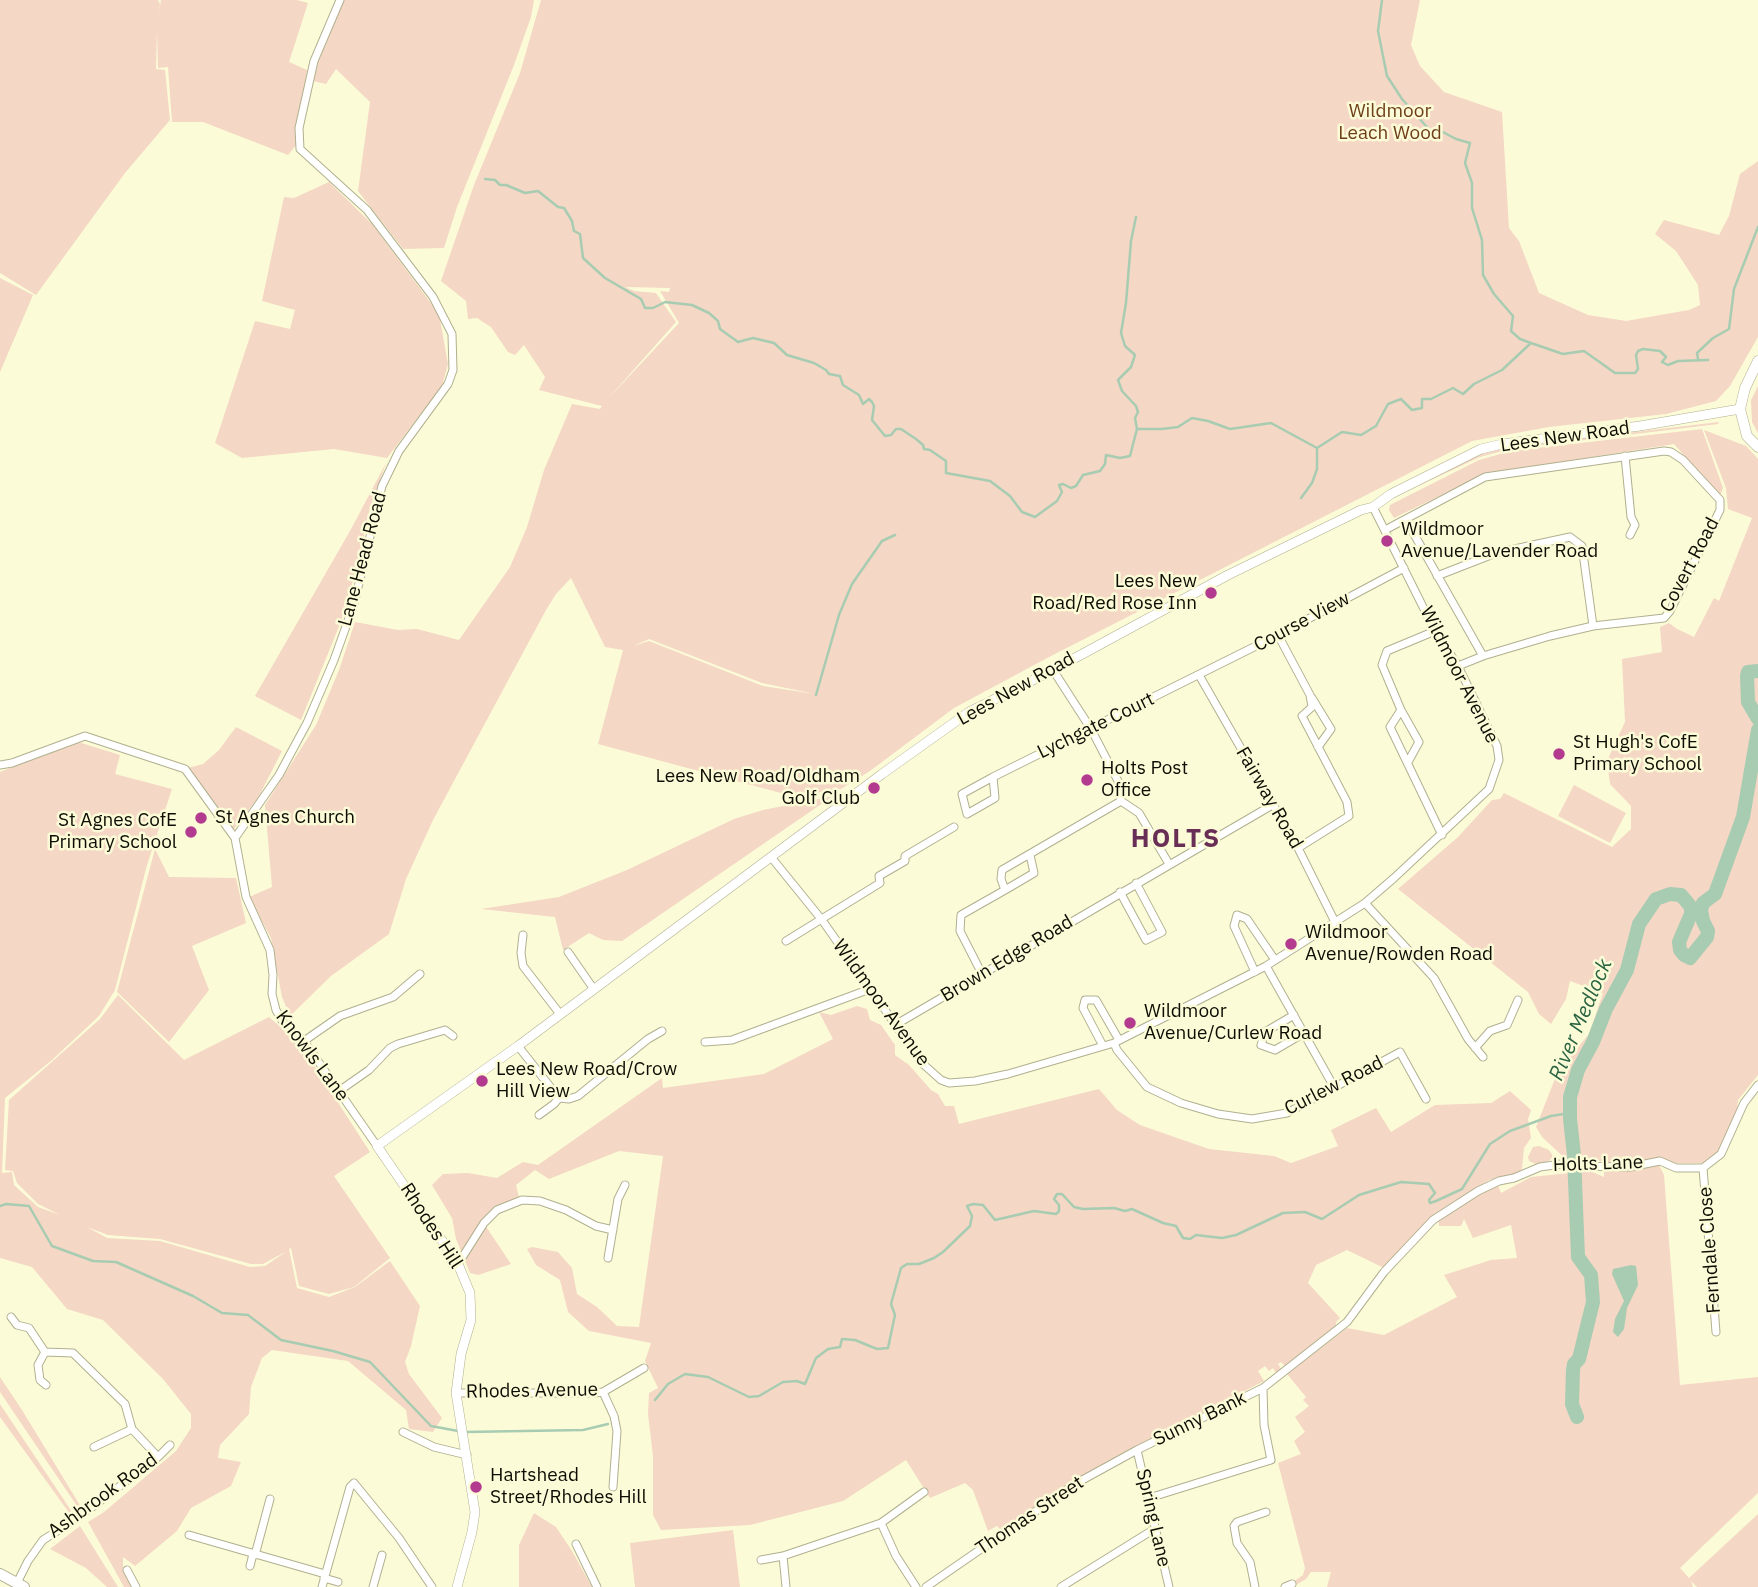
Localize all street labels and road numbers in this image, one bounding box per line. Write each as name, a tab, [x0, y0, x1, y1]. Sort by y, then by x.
street label: Lees New Road	[1499, 417, 1631, 457]
street label: Lane Head Road	[334, 489, 392, 629]
street label: Covert Road	[1656, 514, 1724, 616]
street label: Course View	[1250, 587, 1354, 657]
street label: Wildmoor Avenue	[1415, 603, 1503, 747]
street label: Lees New Road	[953, 647, 1079, 731]
street label: Lychgate Court	[1034, 688, 1158, 764]
street label: Fairway Road	[1231, 743, 1307, 853]
street label: Brown Edge Road	[937, 911, 1077, 1007]
street label: Wildmoor Avenue	[828, 935, 934, 1071]
street label: Knowls Lane	[271, 1006, 353, 1106]
street label: Curlew Road	[1281, 1051, 1387, 1121]
street label: Holts Lane	[1552, 1151, 1644, 1177]
street label: Rhodes Hill	[395, 1179, 467, 1273]
street label: Ferndale Close	[1694, 1186, 1726, 1314]
street label: Rhodes Avenue	[466, 1378, 598, 1404]
street label: Sunny Bank	[1150, 1387, 1250, 1451]
street label: Ashbrook Road	[44, 1449, 162, 1543]
street label: Spring Lane	[1131, 1467, 1175, 1569]
street label: Thomas Street	[972, 1472, 1088, 1560]

